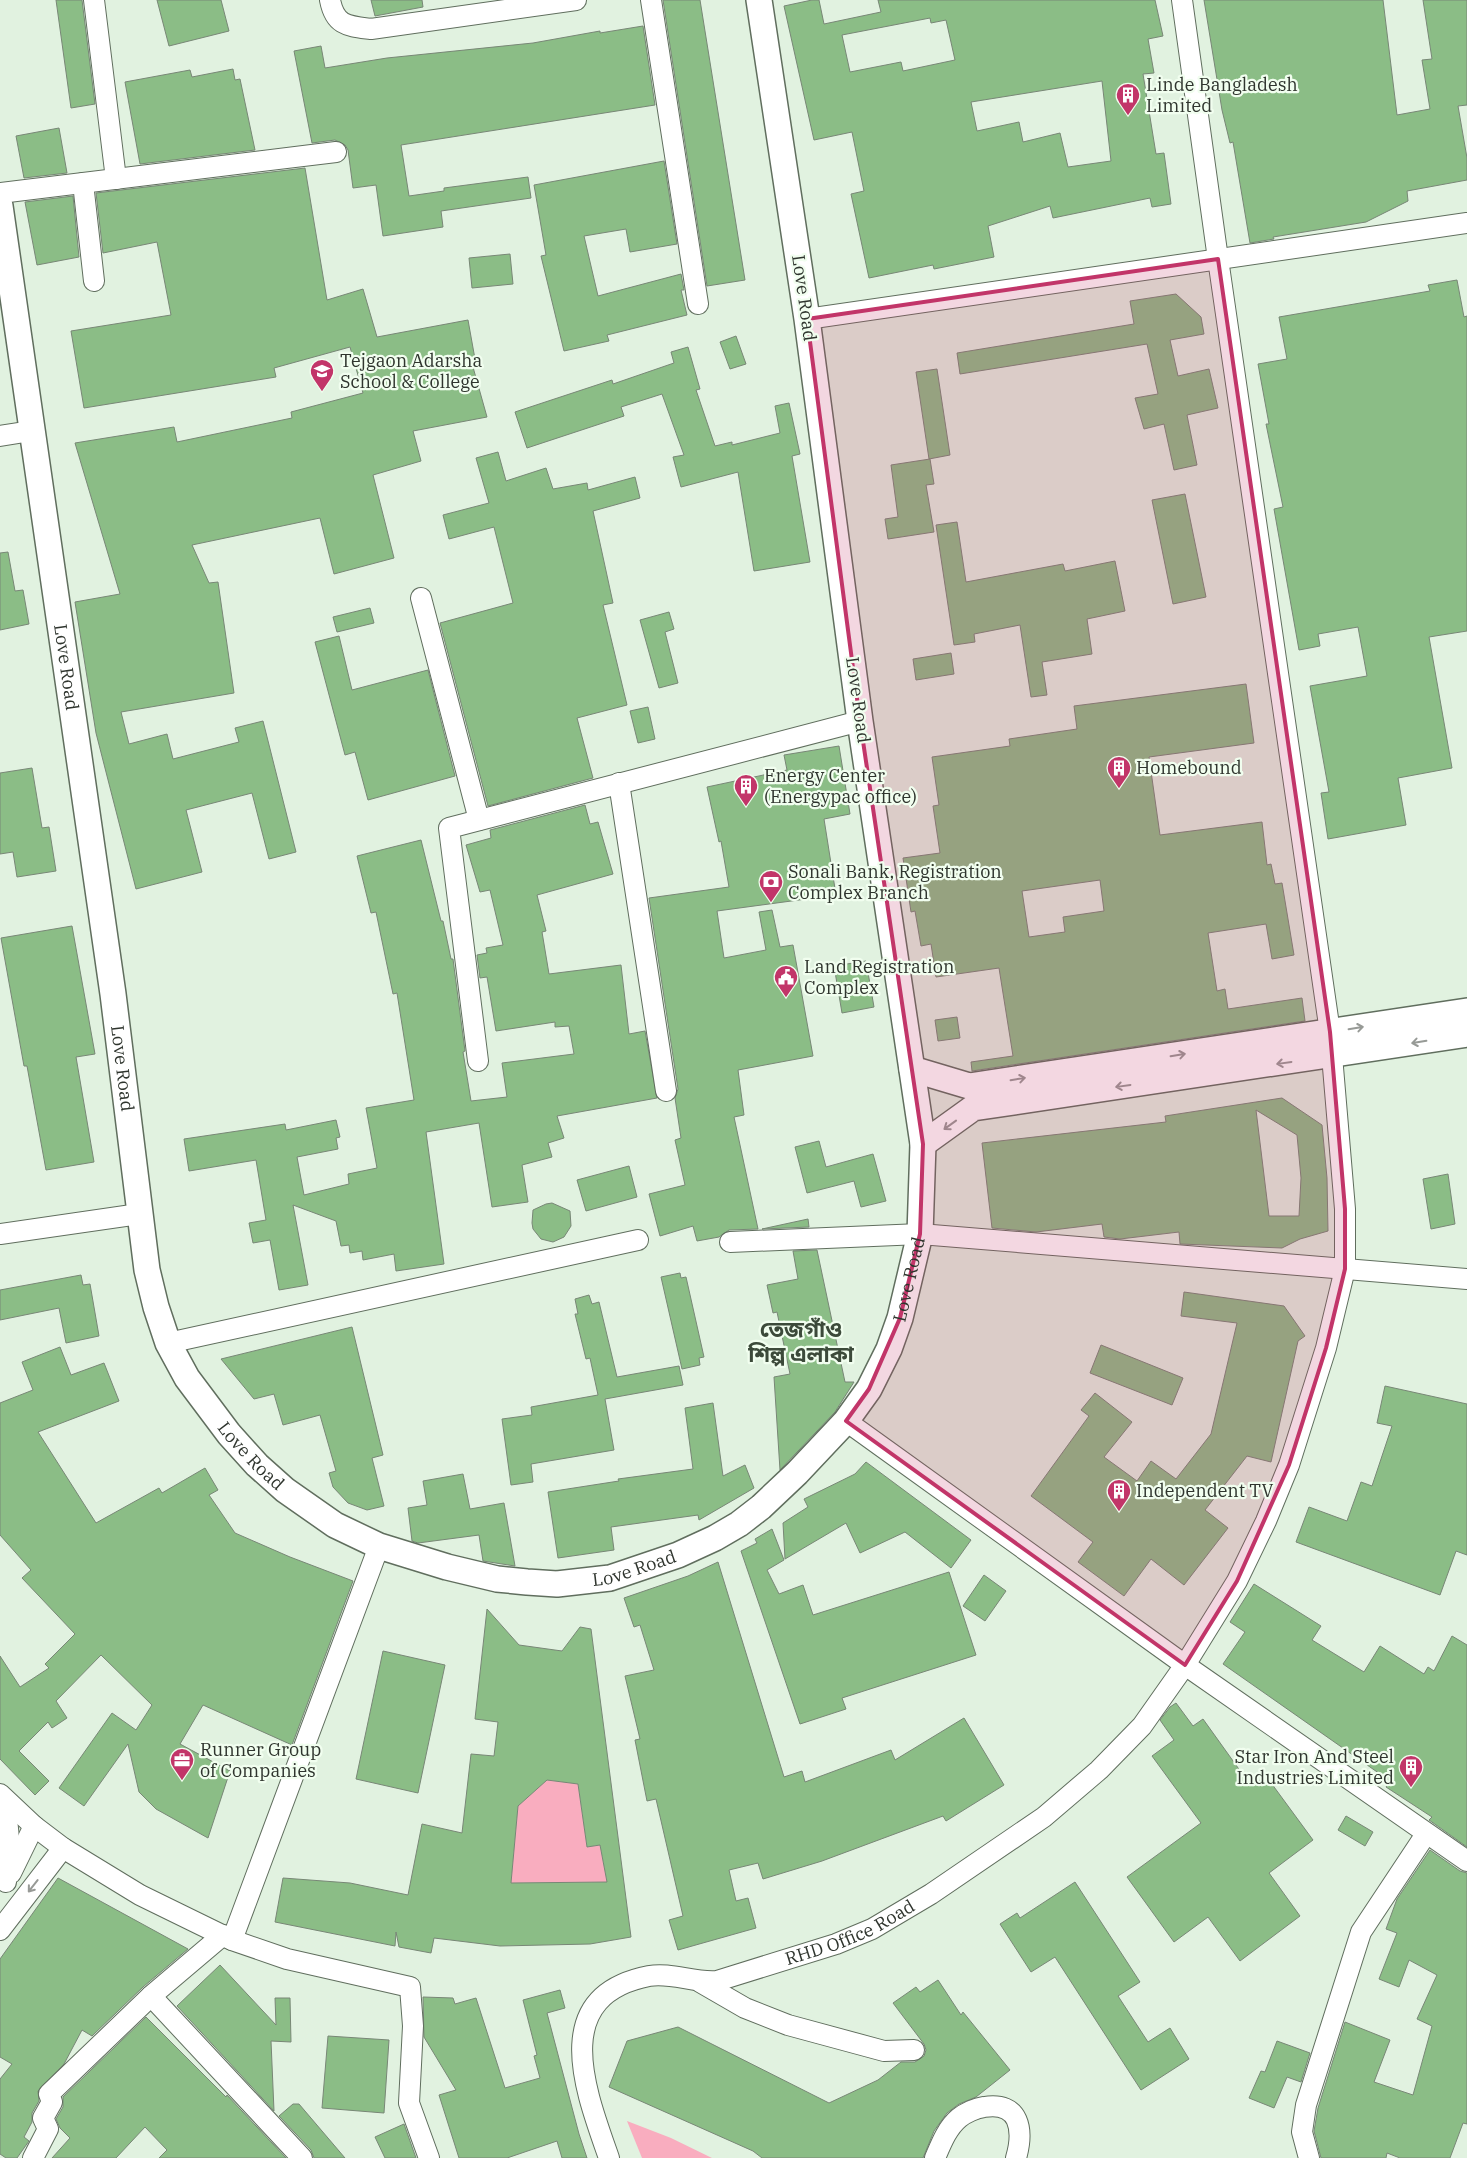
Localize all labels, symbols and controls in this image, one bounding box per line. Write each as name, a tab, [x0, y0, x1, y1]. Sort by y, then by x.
place label: Linde Bangladesh Limited	[1146, 73, 1298, 117]
building icon: Linde Bangladesh Limited	[1115, 82, 1141, 116]
street label: Love Road	[787, 253, 822, 343]
place label: Tejgaon Adarsha School & College	[340, 349, 482, 393]
school or university icon: Tejgaon Adarsha School & College	[309, 358, 335, 392]
street label: Love Road	[49, 623, 84, 712]
street label: Love Road	[841, 655, 876, 745]
building icon: Homebound	[1106, 755, 1132, 789]
place label: Homebound	[1136, 756, 1242, 779]
place label: Energy Center (Energypac office)	[764, 764, 917, 808]
building icon: Energy Center (Energypac office)	[733, 773, 759, 807]
place label: Sonali Bank, Registration Complex Branch	[788, 860, 1002, 904]
bank icon: Sonali Bank, Registration Complex Branch	[758, 869, 784, 903]
place label: Land Registration Complex	[804, 955, 954, 999]
public building icon: Land Registration Complex	[773, 964, 799, 998]
one-way arrow	[1348, 1023, 1364, 1033]
street label: Love Road	[106, 1024, 139, 1113]
one-way arrow	[1411, 1037, 1427, 1047]
one-way arrow	[1170, 1050, 1186, 1060]
one-way arrow	[1276, 1058, 1292, 1068]
one-way arrow	[1009, 1074, 1025, 1084]
one-way arrow	[1115, 1081, 1131, 1091]
one-way arrow	[943, 1120, 957, 1130]
street label: Love Road	[887, 1234, 930, 1324]
district label: তেজগাঁও শিল্প এলাকা	[747, 1314, 855, 1368]
street label: Love Road	[213, 1417, 289, 1495]
building icon: Independent TV	[1106, 1478, 1132, 1512]
place label: Independent TV	[1136, 1479, 1273, 1502]
street label: Love Road	[591, 1544, 679, 1591]
place label: Runner Group of Companies	[200, 1738, 321, 1782]
place label: Star Iron And Steel Industries Limited	[1234, 1745, 1394, 1789]
office icon: Runner Group of Companies	[169, 1747, 195, 1781]
building icon: Star Iron And Steel Industries Limited	[1398, 1754, 1424, 1788]
one-way arrow	[27, 1880, 38, 1893]
street label: RHD Office Road	[782, 1894, 919, 1970]

